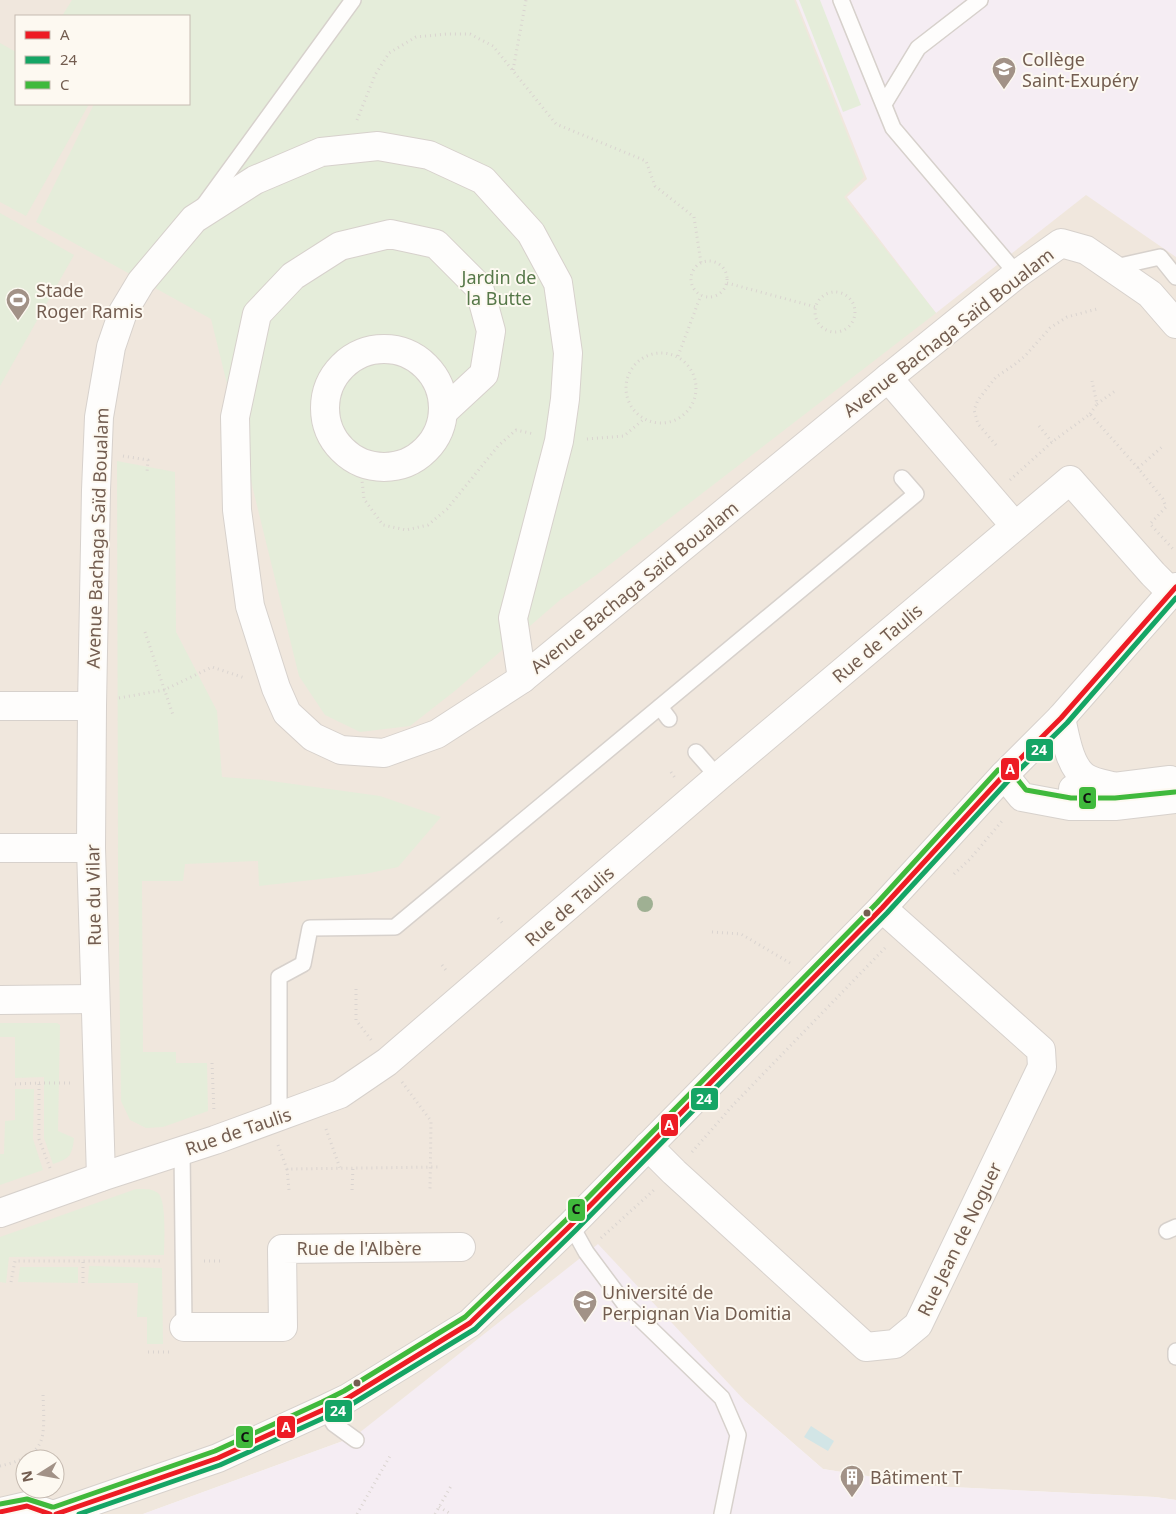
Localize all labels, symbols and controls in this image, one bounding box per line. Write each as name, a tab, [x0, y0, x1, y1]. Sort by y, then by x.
legend	[15, 15, 190, 105]
text: A	[60, 24, 70, 44]
place label: Collège Saint-Exupéry	[1022, 47, 1139, 92]
text: 24	[60, 49, 78, 69]
school or university icon: Collège Saint-Exupéry	[991, 56, 1017, 90]
text: C	[60, 74, 70, 94]
street label: Avenue Bachaga Saïd Boualam	[838, 242, 1058, 422]
park label: Jardin de la Butte	[460, 265, 536, 310]
place label: Stade Roger Ramis	[36, 278, 143, 323]
sports icon: Stade Roger Ramis	[5, 287, 31, 321]
street label: Avenue Bachaga Saïd Boualam	[80, 407, 114, 669]
street label: Avenue Bachaga Saïd Boualam	[525, 495, 743, 679]
street label: Rue de Taulis	[827, 598, 927, 688]
line badge: 24	[1025, 738, 1054, 762]
text: 24	[1031, 740, 1047, 759]
line badge: A	[1000, 757, 1020, 781]
text: A	[1005, 759, 1015, 778]
line badge: C	[1078, 786, 1097, 810]
text: C	[1083, 788, 1092, 807]
street label: Rue du Vilar	[80, 843, 106, 946]
street label: Rue de Taulis	[519, 861, 619, 951]
unlabelled marker	[862, 908, 872, 918]
line badge: 24	[690, 1087, 719, 1111]
text: 24	[696, 1089, 712, 1108]
street label: Rue de Taulis	[182, 1102, 294, 1160]
line badge: A	[660, 1113, 679, 1137]
text: A	[664, 1115, 674, 1134]
street label: Rue Jean de Noguer	[911, 1158, 1007, 1320]
line badge: C	[567, 1198, 586, 1222]
text: C	[572, 1199, 581, 1218]
street label: Rue de l'Albère	[296, 1236, 422, 1260]
place label: Université de Perpignan Via Domitia	[602, 1280, 791, 1325]
school or university icon: Université de Perpignan Via Domitia	[572, 1289, 598, 1323]
unlabelled marker	[352, 1378, 362, 1388]
line badge: 24	[324, 1399, 353, 1423]
text: 24	[330, 1401, 346, 1420]
line badge: A	[276, 1415, 296, 1439]
text: A	[281, 1417, 291, 1436]
line badge: C	[235, 1425, 254, 1449]
text: C	[241, 1427, 250, 1446]
north arrow	[15, 1449, 65, 1499]
building icon: Bâtiment T	[839, 1464, 865, 1498]
place label: Bâtiment T	[870, 1465, 962, 1489]
text: N	[16, 1469, 37, 1484]

